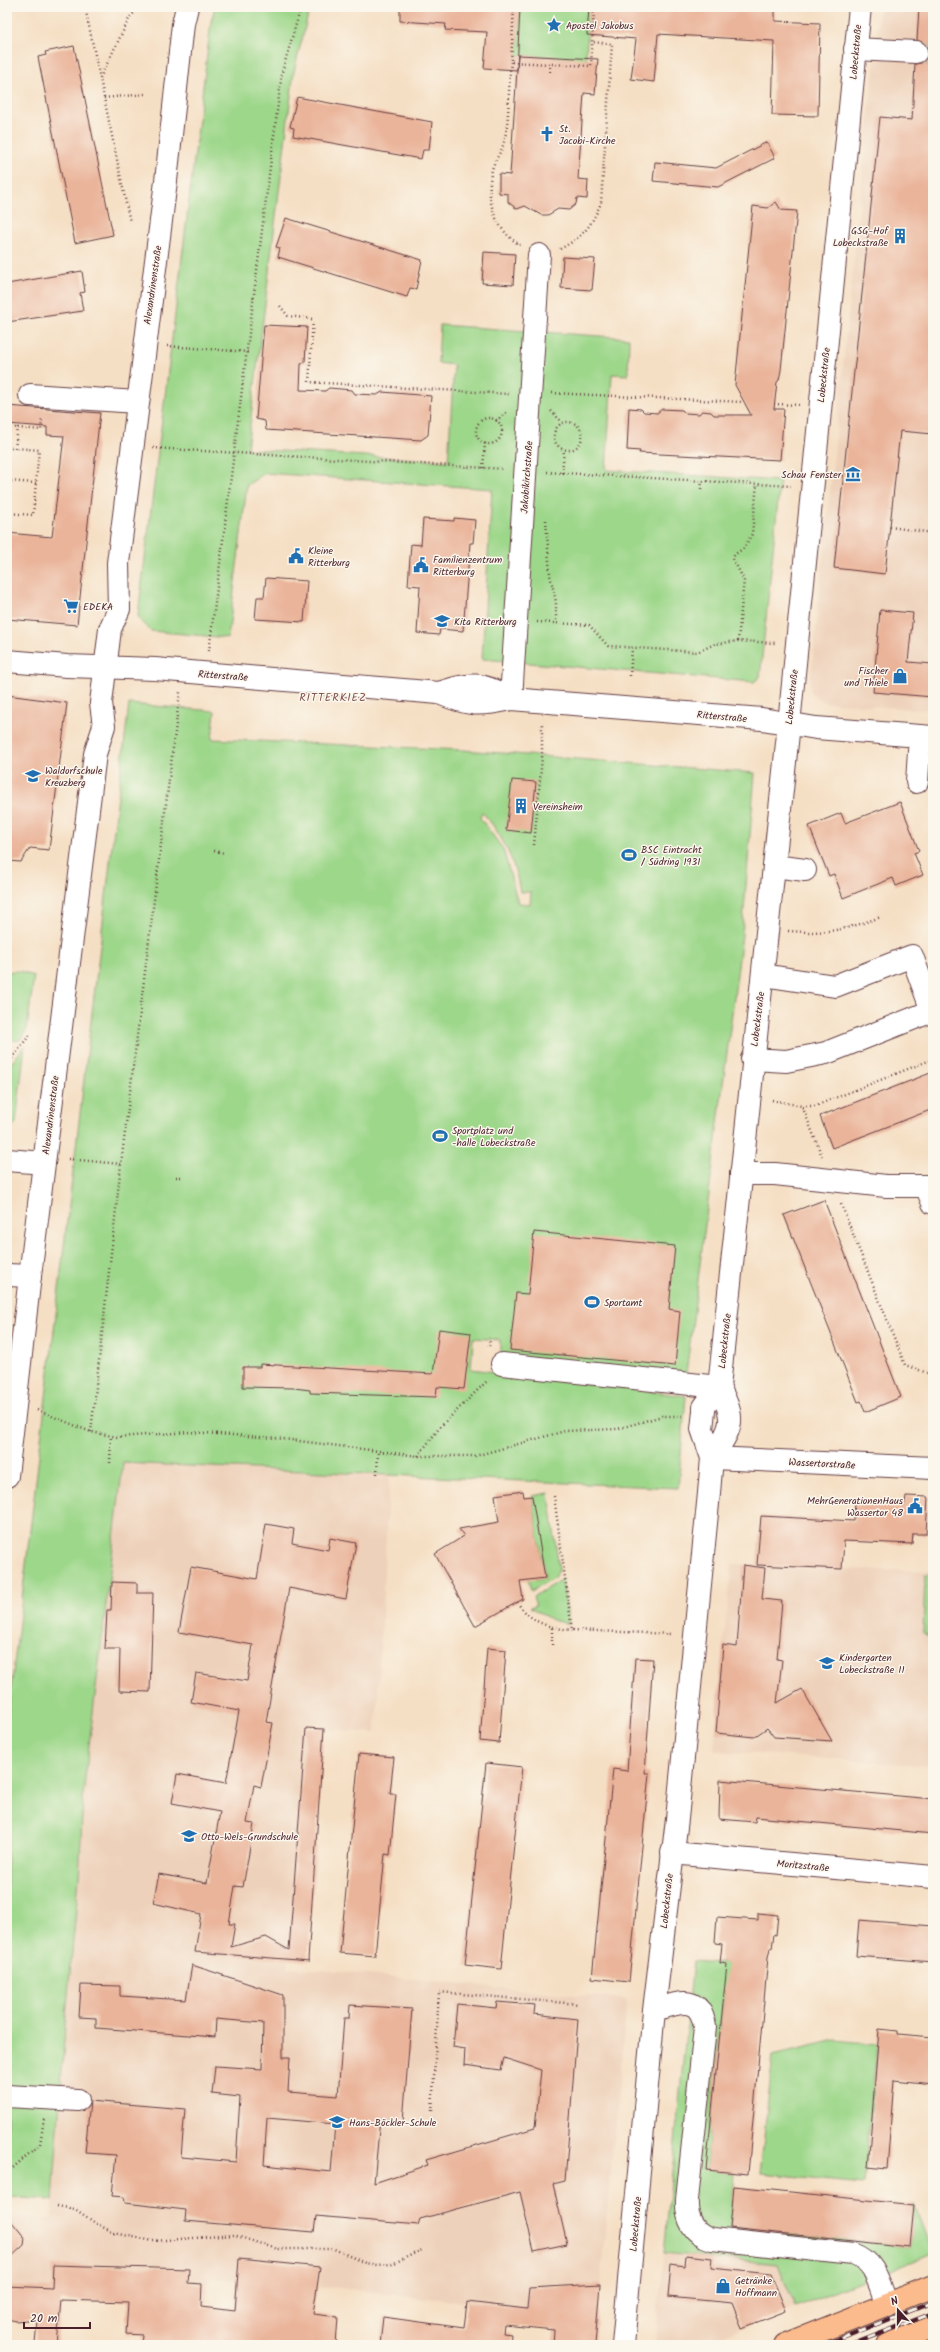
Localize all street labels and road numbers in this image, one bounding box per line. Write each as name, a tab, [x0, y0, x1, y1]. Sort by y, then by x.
street label: Lobeckstraße	[846, 23, 866, 80]
street label: Alexandrinenstraße	[140, 244, 167, 326]
street label: Lobeckstraße	[813, 346, 835, 403]
street label: Jakobikirchstraße	[516, 440, 538, 514]
street label: Ritterstraße	[197, 666, 249, 686]
street label: Lobeckstraße	[781, 668, 803, 725]
street label: Ritterstraße	[696, 707, 748, 727]
street label: Lobeckstraße	[747, 990, 769, 1048]
street label: Alexandrinenstraße	[38, 1074, 64, 1156]
street label: Lobeckstraße	[714, 1312, 736, 1369]
street label: Wassertorstraße	[788, 1454, 856, 1474]
street label: Moritzstraße	[776, 1856, 830, 1876]
street label: Lobeckstraße	[656, 1872, 678, 1929]
street label: Lobeckstraße	[626, 2195, 646, 2252]

